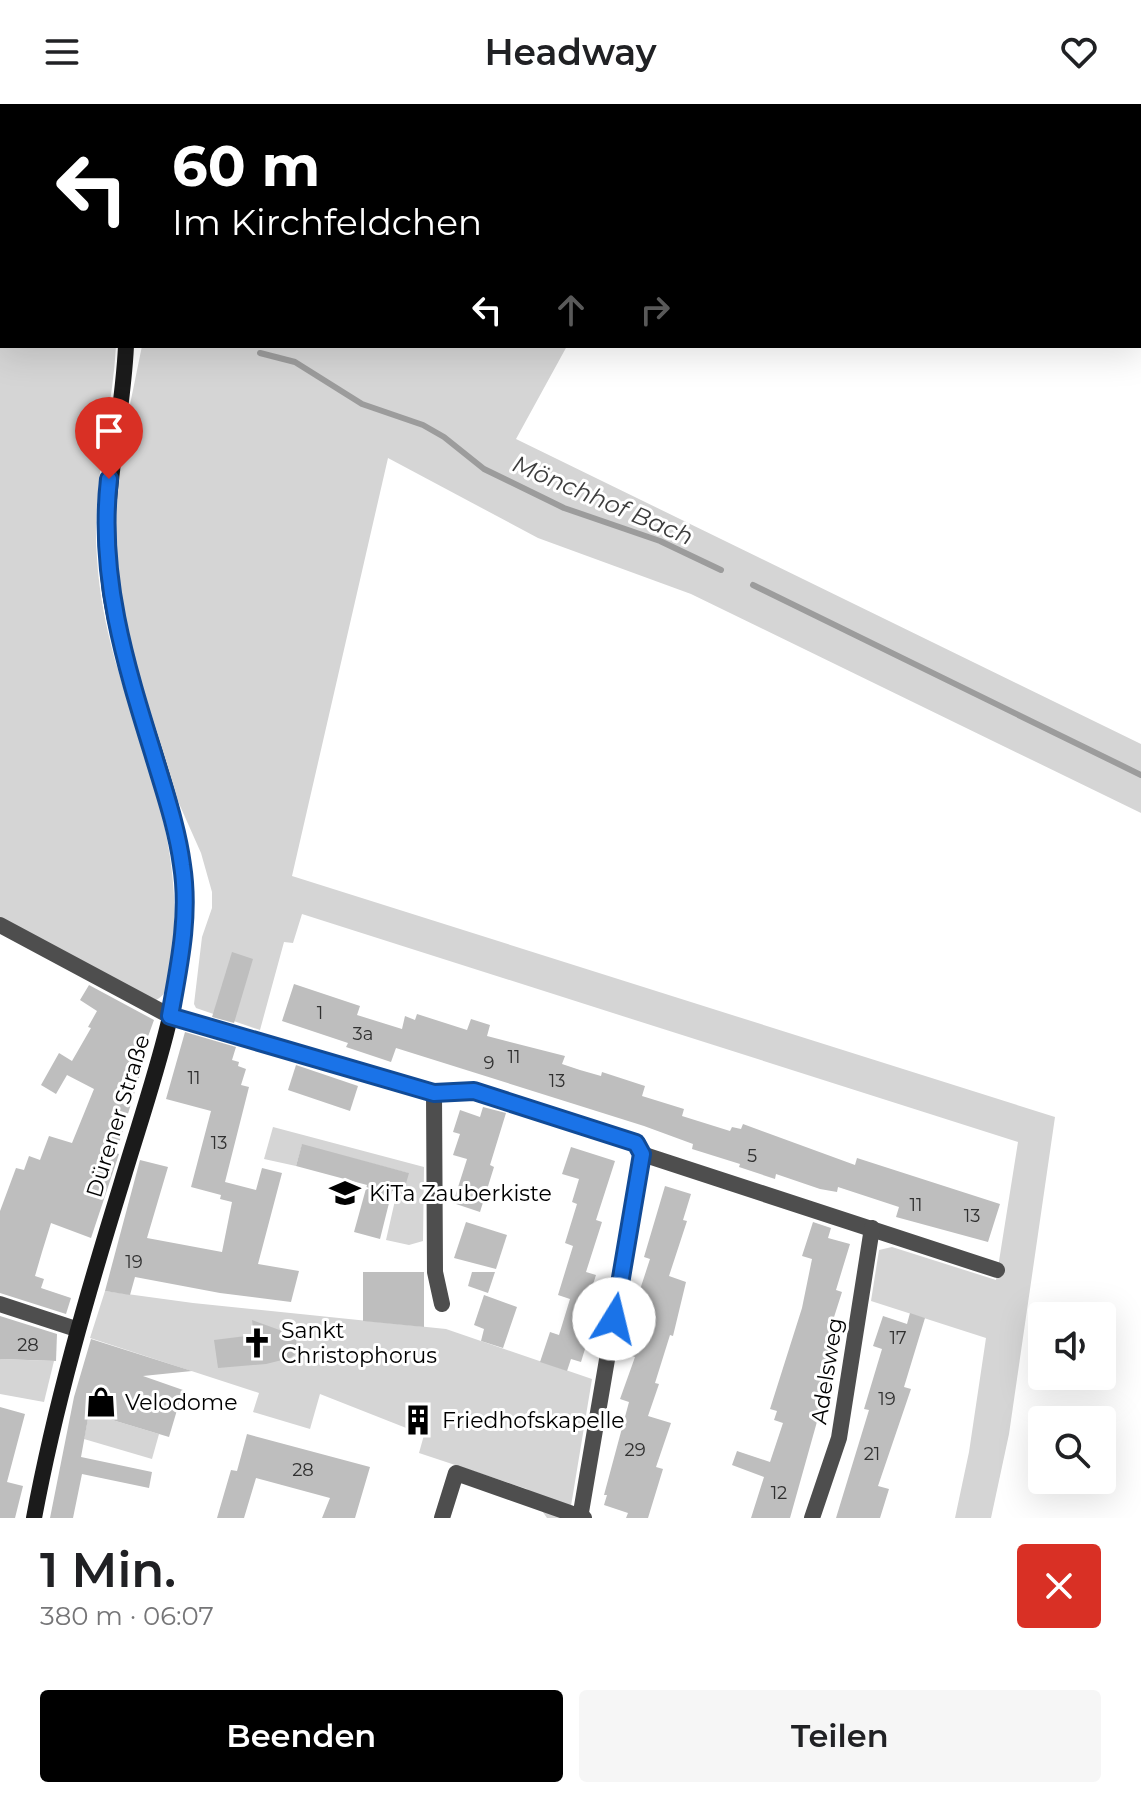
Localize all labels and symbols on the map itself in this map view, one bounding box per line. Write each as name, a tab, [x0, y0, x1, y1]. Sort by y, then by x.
pin	[75, 397, 143, 479]
water label: Mönchhof Bach	[508, 449, 698, 551]
house number: 1	[317, 1002, 323, 1024]
house number: 3a	[353, 1023, 373, 1045]
street label: Dürener Straße	[80, 1031, 156, 1201]
house number: 11	[508, 1046, 521, 1068]
house number: 9	[484, 1052, 495, 1074]
house number: 11	[188, 1067, 201, 1089]
house number: 13	[549, 1070, 565, 1092]
house number: 13	[211, 1132, 227, 1154]
house number: 5	[747, 1145, 757, 1167]
school or university icon: KiTa Zauberkiste	[328, 1176, 362, 1210]
place label: KiTa Zauberkiste	[369, 1180, 552, 1207]
house number: 11	[910, 1194, 923, 1216]
house number: 13	[964, 1205, 980, 1227]
house number: 19	[125, 1251, 143, 1273]
position arrow	[572, 1277, 656, 1361]
street label: Adelsweg	[805, 1316, 849, 1426]
place label: Sankt Christophorus	[281, 1317, 437, 1369]
church icon: Sankt Christophorus	[240, 1326, 274, 1360]
house number: 17	[889, 1327, 907, 1349]
house number: 28	[17, 1334, 39, 1356]
shop icon: Velodome	[84, 1385, 118, 1419]
house number: 19	[878, 1388, 896, 1410]
place label: Velodome	[125, 1389, 238, 1416]
building icon: Friedhofskapelle	[401, 1403, 435, 1437]
place label: Friedhofskapelle	[442, 1407, 625, 1434]
house number: 29	[624, 1439, 646, 1461]
house number: 21	[864, 1443, 880, 1465]
house number: 28	[292, 1459, 314, 1481]
house number: 12	[771, 1482, 787, 1504]

